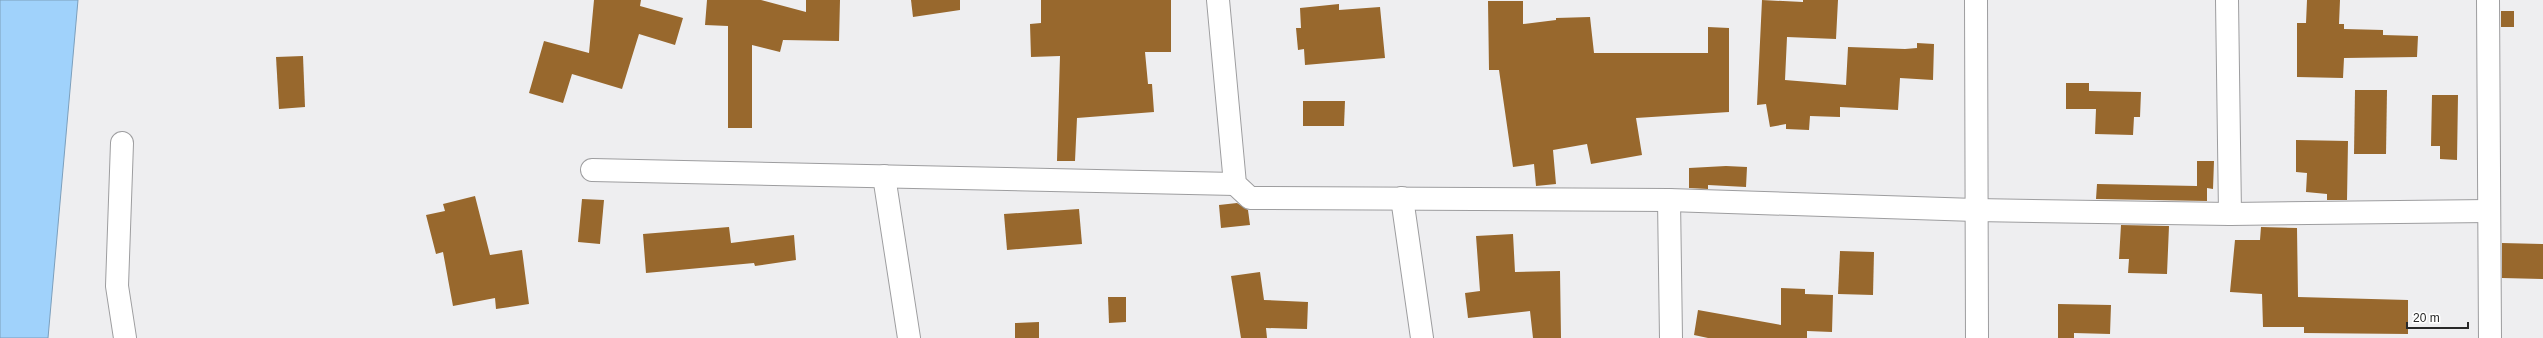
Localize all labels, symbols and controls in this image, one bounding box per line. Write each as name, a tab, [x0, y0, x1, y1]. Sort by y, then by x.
scale bar	[2407, 304, 2468, 330]
text: 20 m	[2413, 311, 2440, 325]

